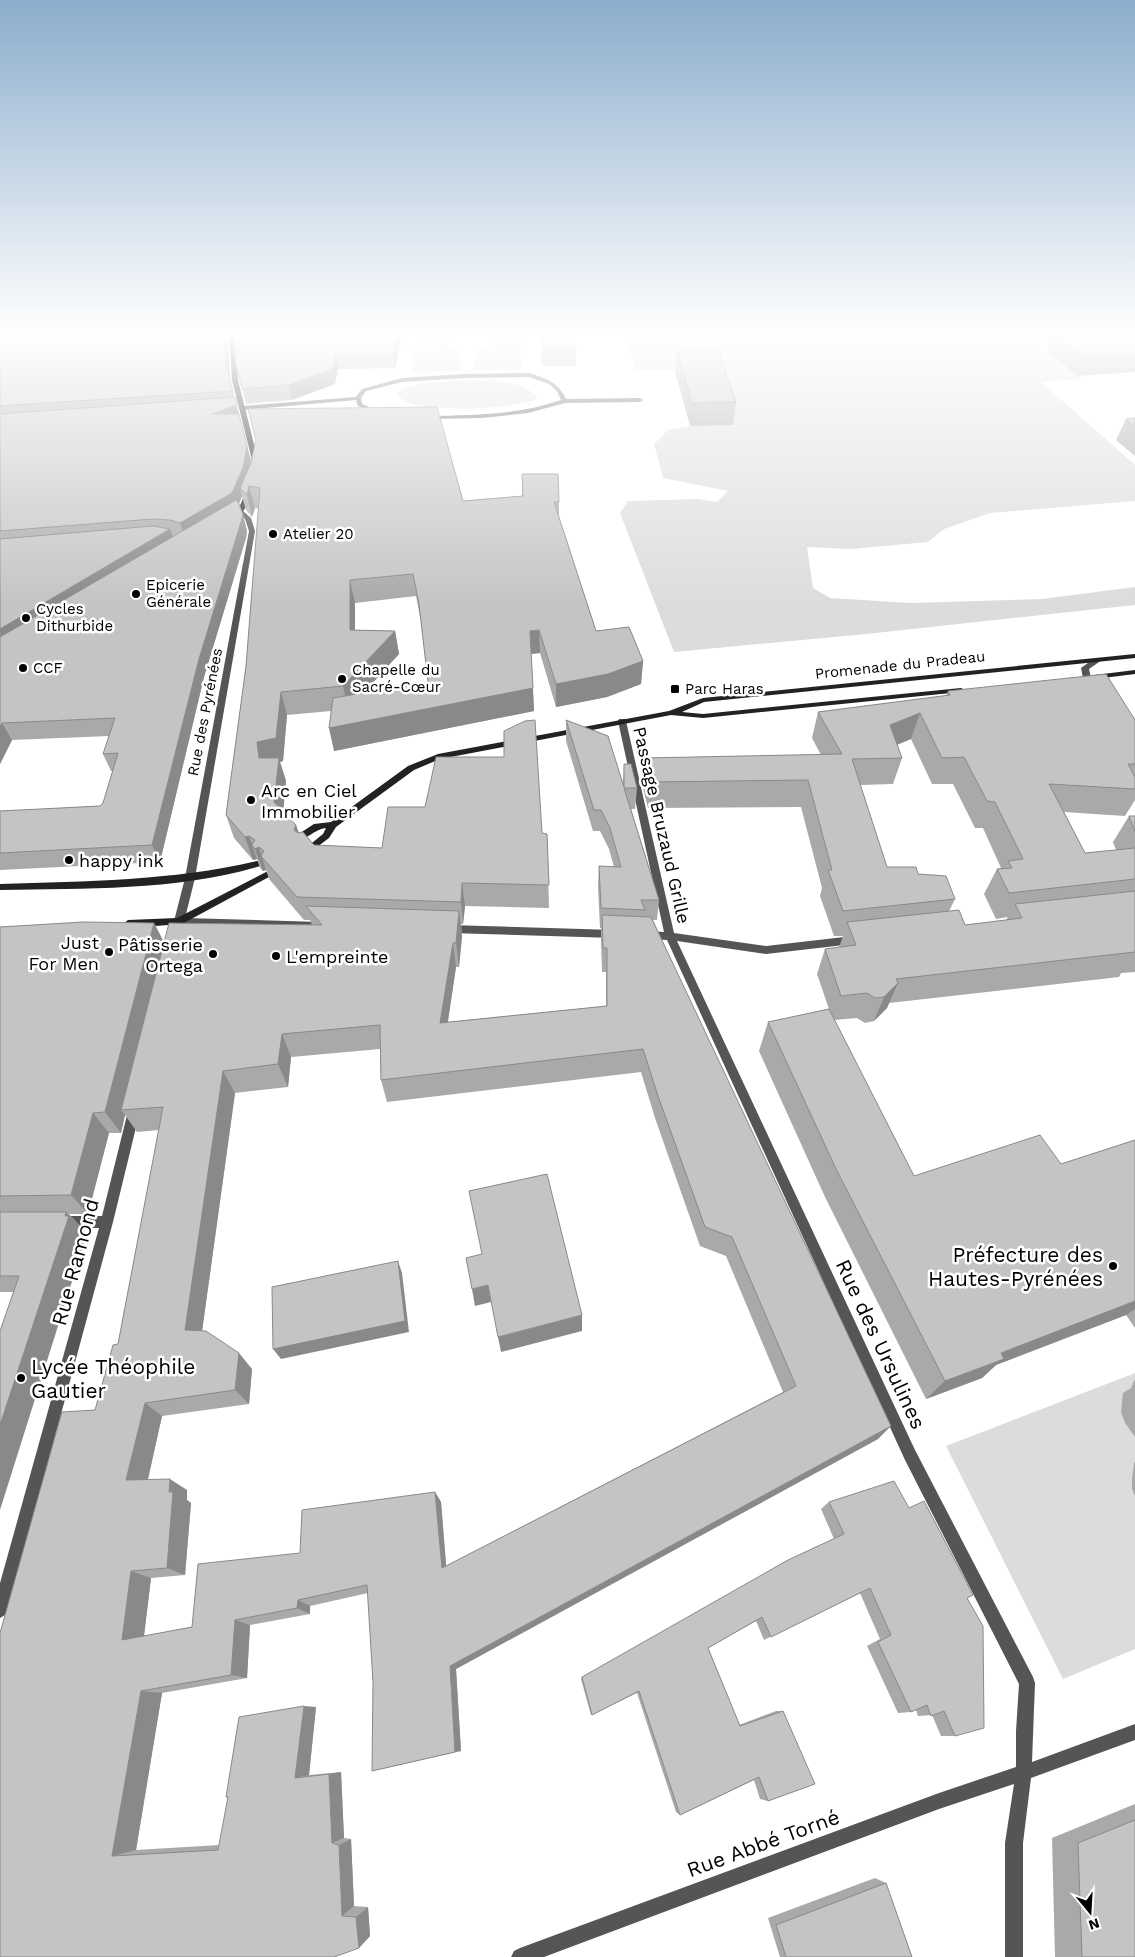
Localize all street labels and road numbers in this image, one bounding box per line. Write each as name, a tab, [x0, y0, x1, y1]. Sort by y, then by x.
street label: Rue des Pyrénées	[184, 646, 226, 777]
street label: Promenade du Pradeau	[814, 647, 986, 683]
street label: Passage Bruzaud Grille	[629, 724, 695, 926]
street label: Rue Ramond	[46, 1196, 104, 1328]
street label: Rue des Ursulines	[831, 1255, 931, 1433]
street label: Rue Abbé Torné	[683, 1804, 843, 1882]

